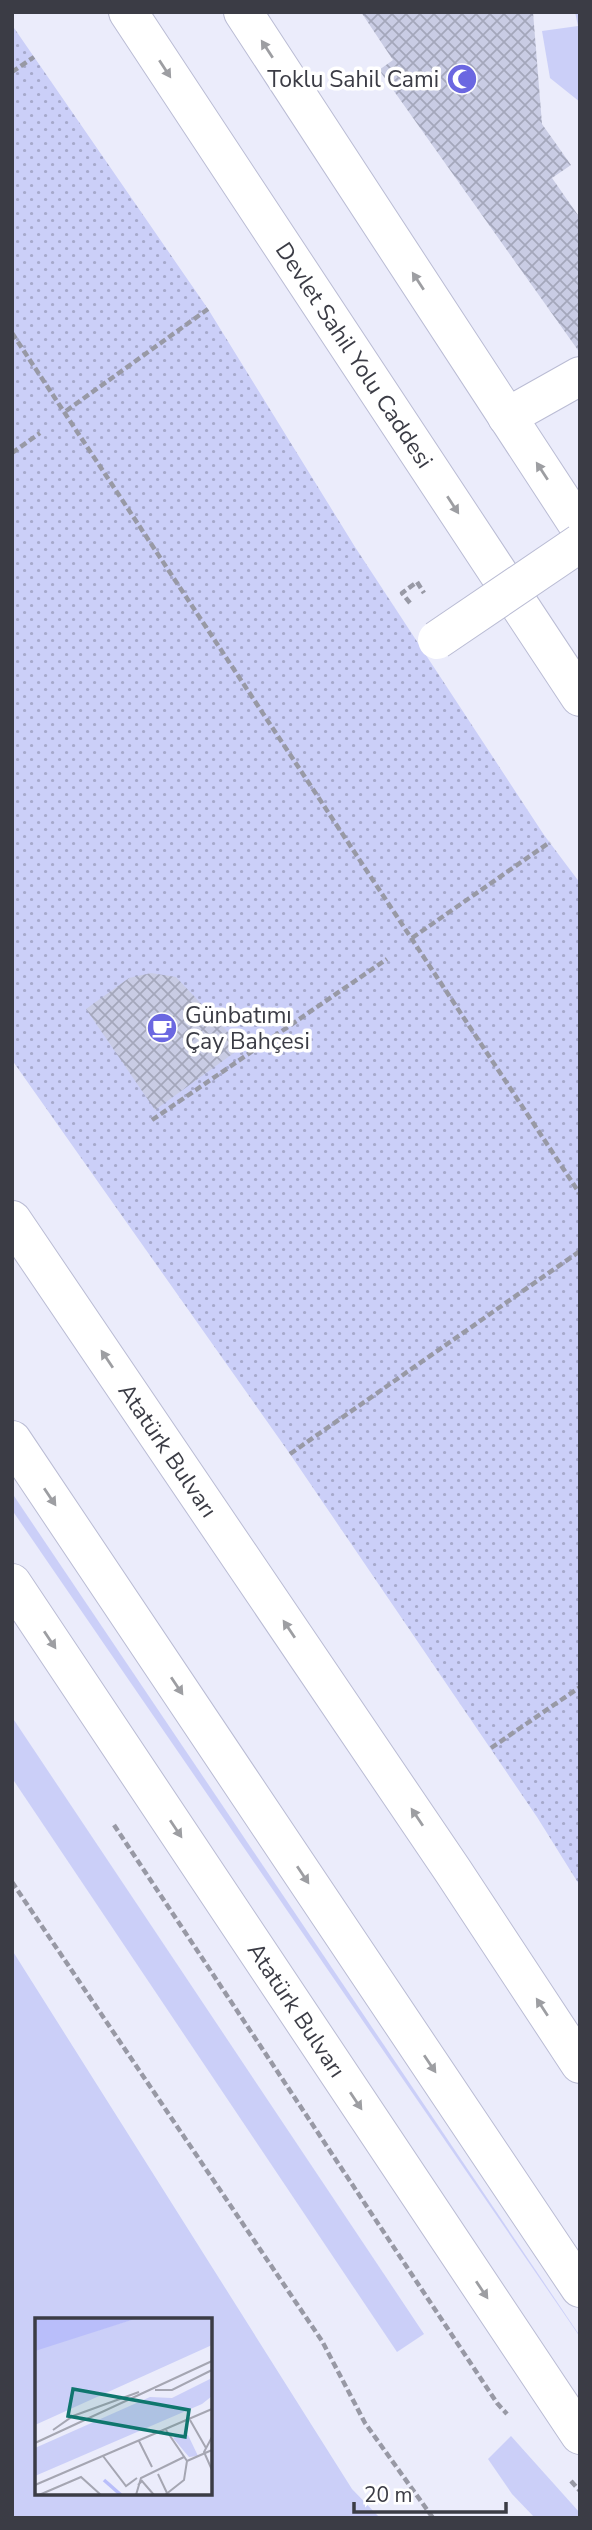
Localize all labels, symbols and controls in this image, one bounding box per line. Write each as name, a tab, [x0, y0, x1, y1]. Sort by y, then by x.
one-way arrow	[261, 39, 274, 59]
one-way arrow	[159, 59, 172, 79]
mosque icon: Toklu Sahil Cami	[445, 62, 479, 96]
place label: Toklu Sahil Cami	[267, 64, 439, 95]
street label: Devlet Sahil Yolu Caddesi	[268, 236, 440, 474]
one-way arrow	[412, 271, 425, 290]
one-way arrow	[536, 461, 549, 481]
one-way arrow	[446, 495, 459, 514]
place label: Günbatımı Çay Bahçesi	[185, 1000, 310, 1057]
cafe icon: Günbatımı Çay Bahçesi	[145, 1011, 179, 1045]
one-way arrow	[100, 1350, 114, 1368]
street label: Atatürk Bulvarı	[111, 1377, 224, 1524]
one-way arrow	[43, 1488, 57, 1506]
one-way arrow	[282, 1620, 296, 1638]
one-way arrow	[43, 1631, 57, 1649]
one-way arrow	[170, 1677, 184, 1695]
one-way arrow	[410, 1808, 424, 1826]
one-way arrow	[169, 1820, 182, 1839]
one-way arrow	[297, 1865, 310, 1885]
street label: Atatürk Bulvarı	[240, 1937, 352, 2084]
one-way arrow	[536, 1997, 549, 2017]
one-way arrow	[423, 2055, 437, 2073]
one-way arrow	[349, 2091, 362, 2110]
one-way arrow	[475, 2281, 489, 2299]
inset map	[35, 2318, 212, 2495]
scale bar	[354, 2470, 506, 2514]
text: 20 m	[364, 2481, 413, 2509]

